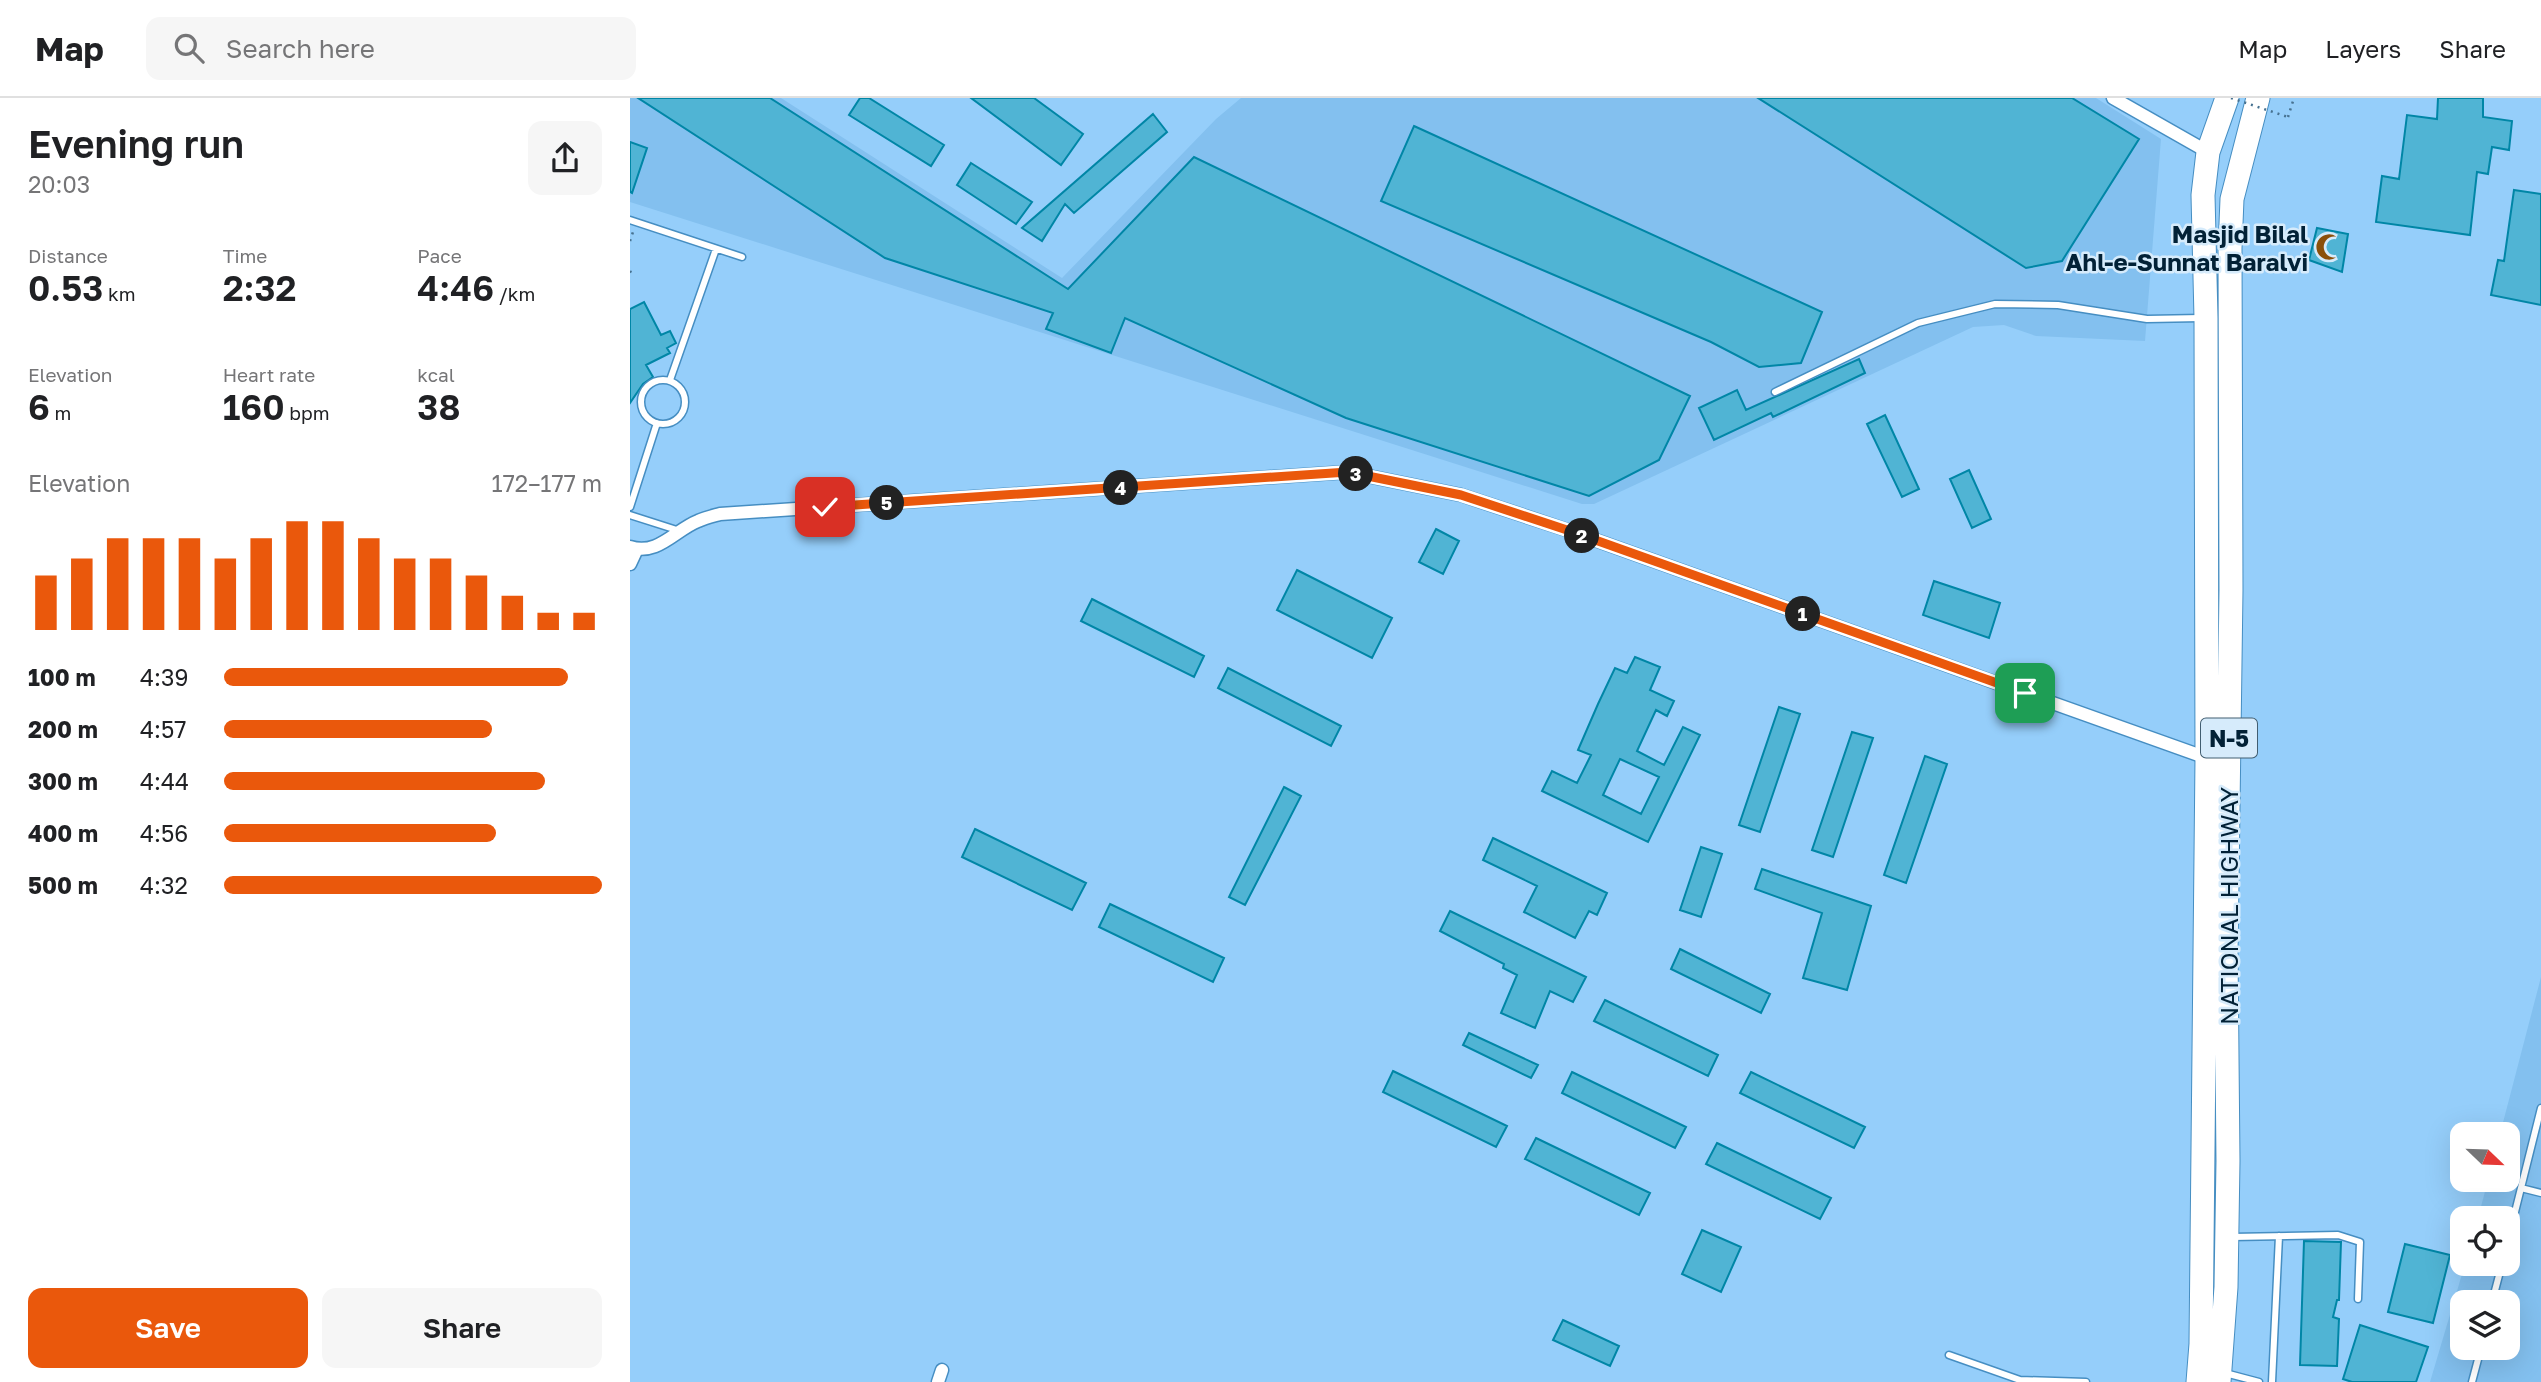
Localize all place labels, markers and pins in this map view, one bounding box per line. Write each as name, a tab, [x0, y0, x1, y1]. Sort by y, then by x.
place label: Masjid Bilal Ahl-e-Sunnat Baralvi	[2066, 219, 2308, 276]
mosque icon: Masjid Bilal Ahl-e-Sunnat Baralvi	[2314, 232, 2344, 262]
pin: 3	[1338, 456, 1374, 492]
pin: 4	[1104, 470, 1138, 506]
pin	[795, 477, 855, 537]
pin: 5	[870, 486, 904, 520]
pin: 2	[1564, 518, 1600, 554]
pin: 1	[1786, 596, 1820, 632]
pin	[1995, 663, 2055, 723]

